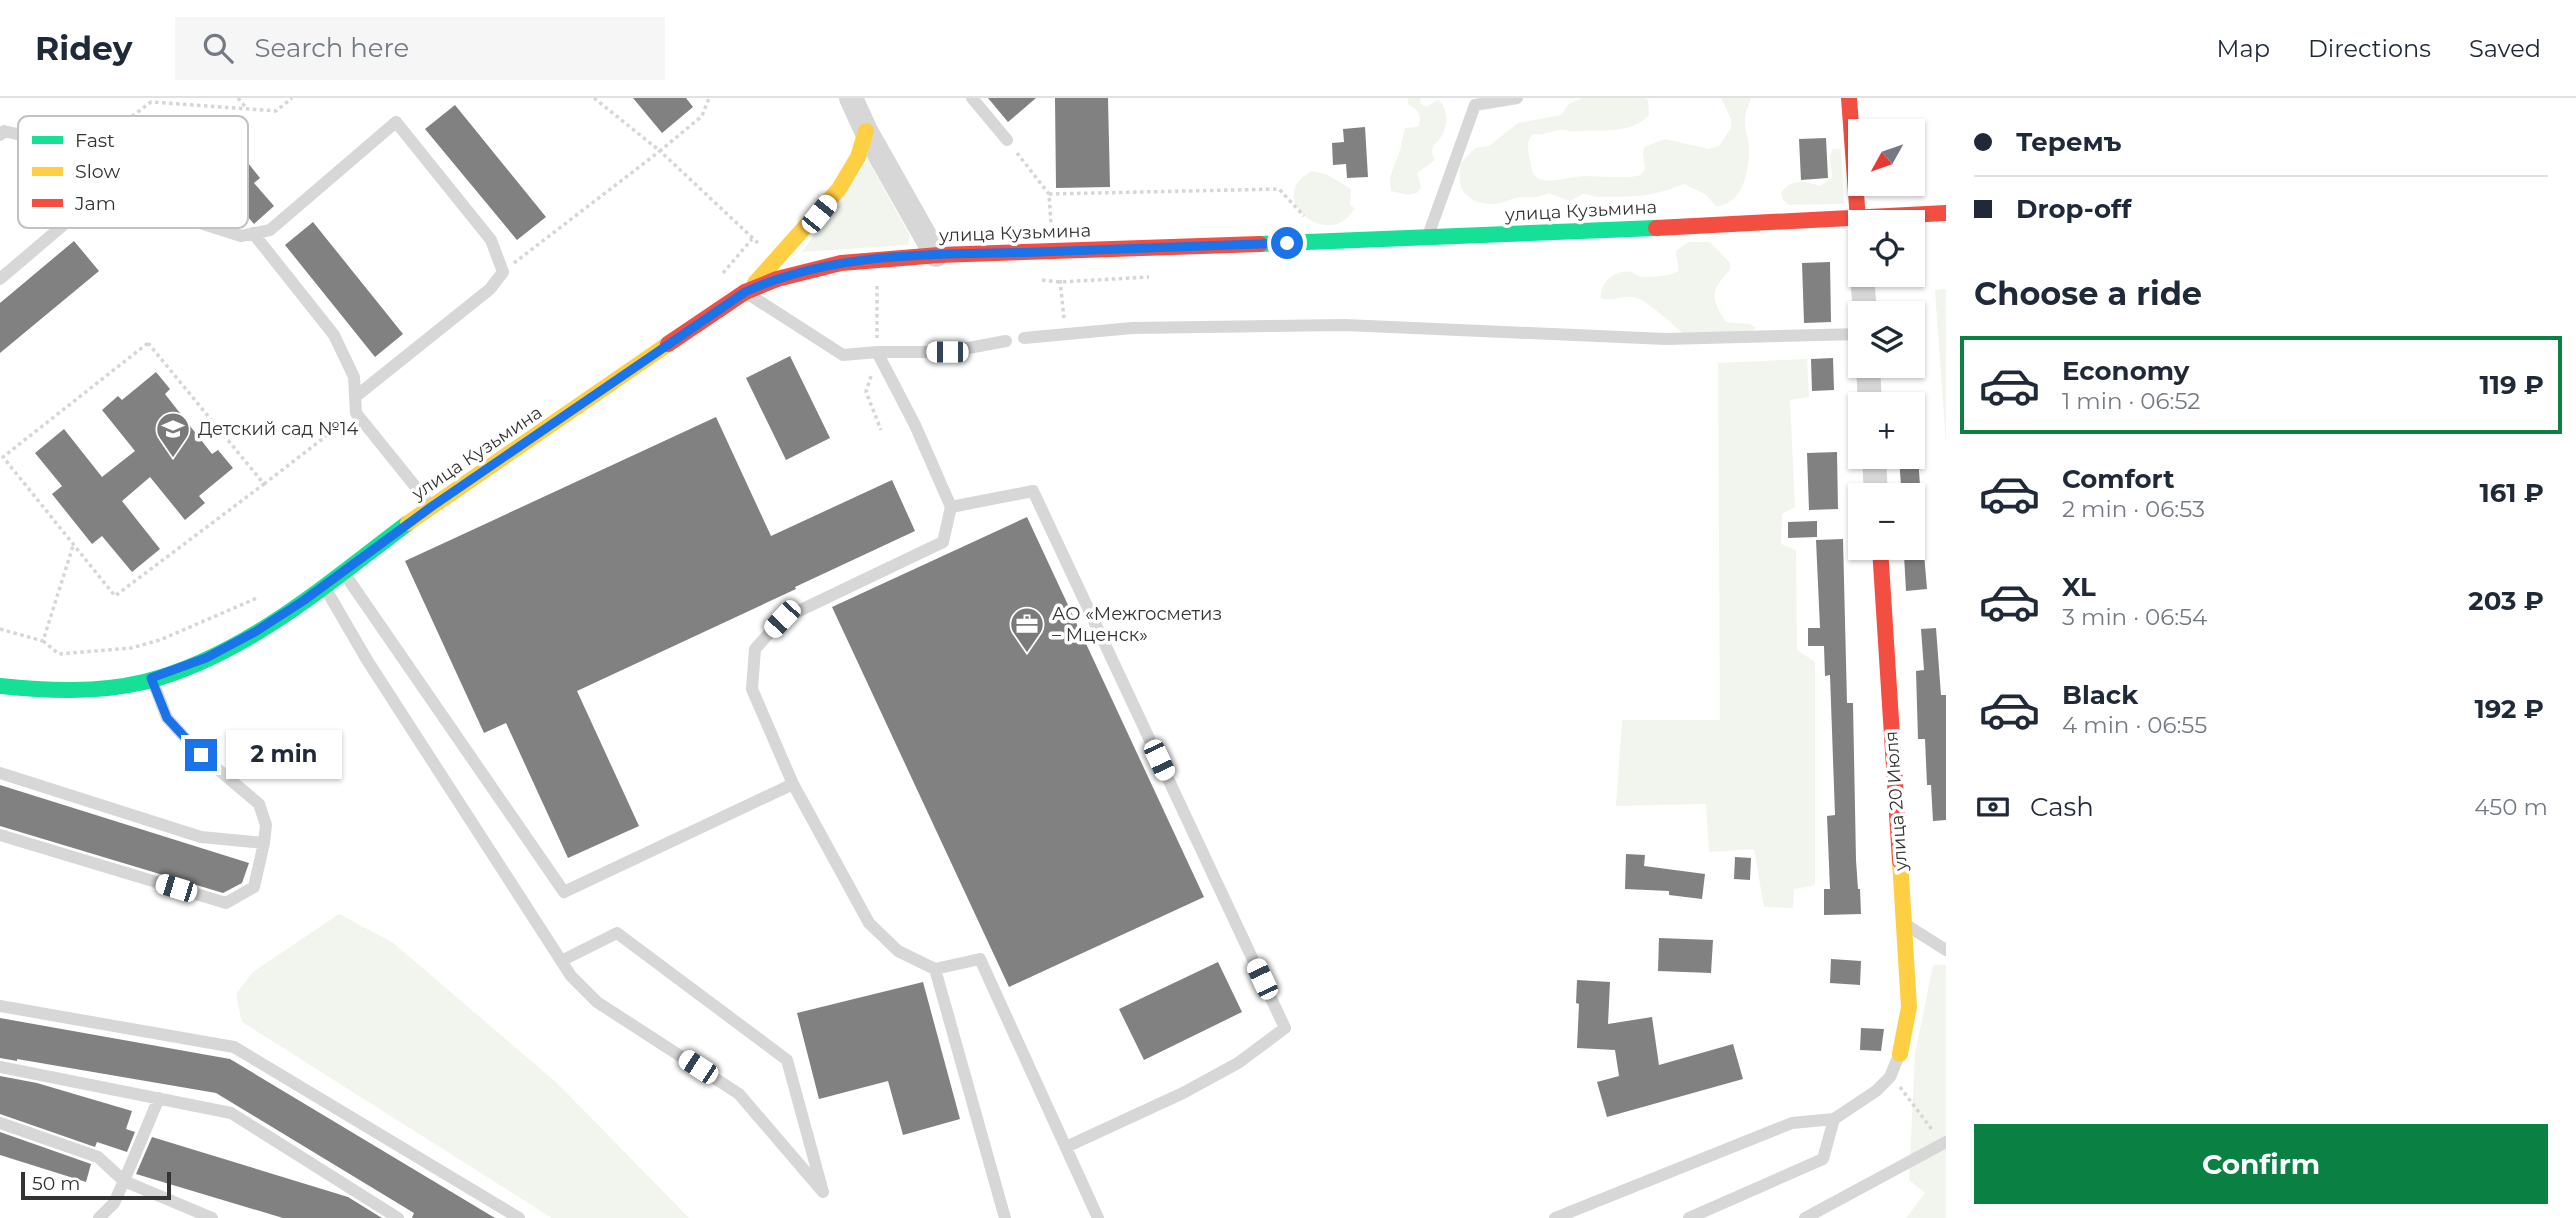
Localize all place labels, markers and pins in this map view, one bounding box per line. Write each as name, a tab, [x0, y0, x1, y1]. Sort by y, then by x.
school or university icon: Детский сад №14	[154, 410, 192, 459]
place label: Детский сад №14	[198, 418, 359, 440]
place label: АО «Межгосметиз – Мценск»	[1052, 603, 1222, 646]
office icon: АО «Межгосметиз – Мценск»	[1008, 605, 1046, 654]

